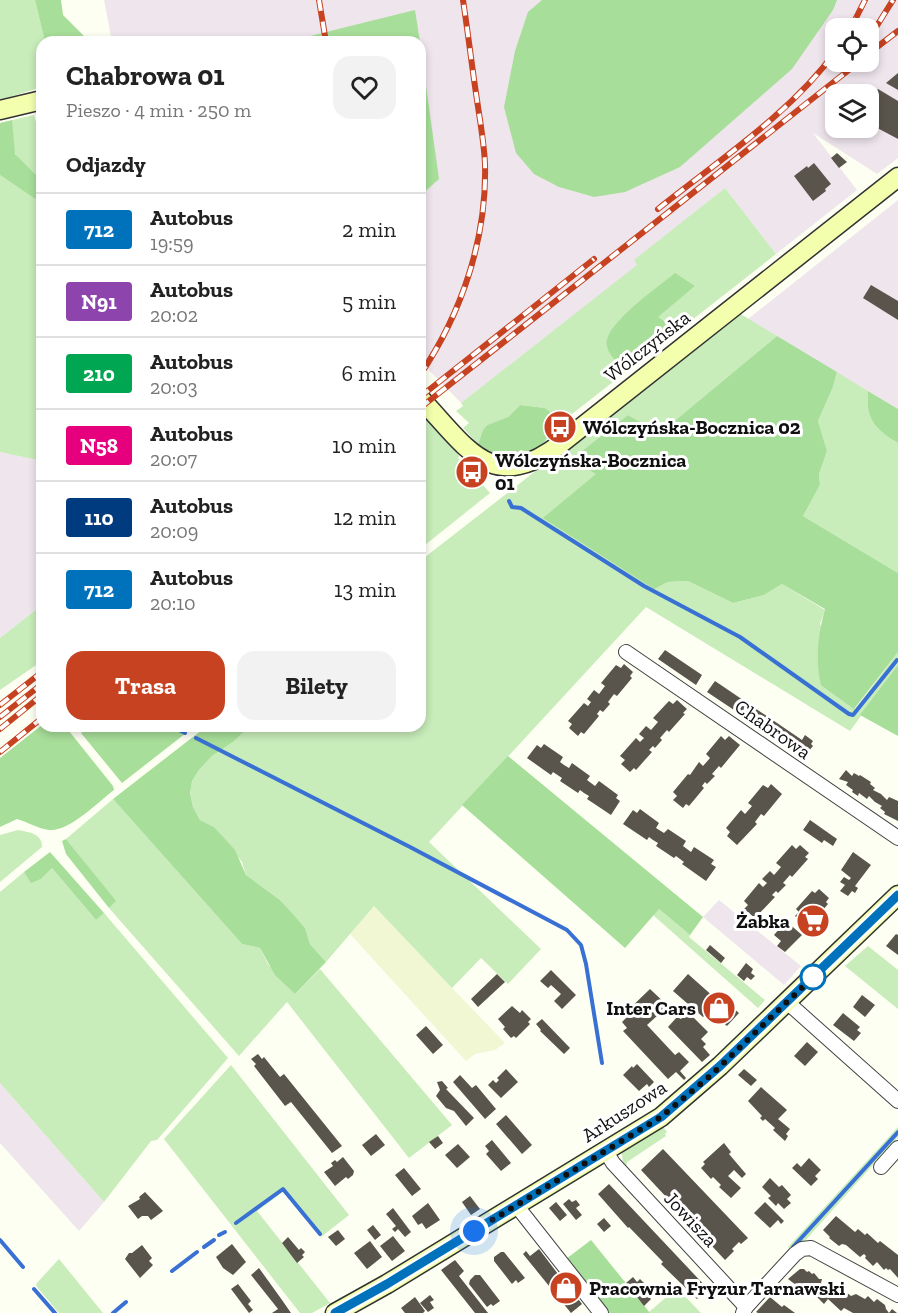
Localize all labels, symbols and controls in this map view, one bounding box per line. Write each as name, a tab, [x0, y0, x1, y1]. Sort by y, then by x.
map controls	[825, 18, 879, 138]
button: locate	[825, 18, 879, 72]
button: heart	[333, 56, 396, 119]
text: Chabrowa 01	[66, 59, 225, 92]
button: layers	[825, 84, 879, 138]
text: Pieszo · 4 min · 250 m	[66, 98, 251, 122]
text: Odjazdy	[66, 151, 146, 178]
text: Autobus	[150, 204, 233, 231]
text: 2 min	[342, 216, 396, 243]
text: 712	[84, 217, 114, 242]
text: 19:59	[150, 231, 194, 255]
text: Autobus	[150, 276, 233, 303]
text: 5 min	[342, 288, 396, 315]
text: N91	[81, 289, 117, 314]
text: 20:02	[150, 303, 198, 327]
street label: Wólczyńska	[599, 305, 695, 387]
text: Autobus	[150, 348, 233, 375]
text: 6 min	[342, 360, 396, 387]
text: 210	[83, 361, 115, 386]
text: 20:03	[150, 375, 198, 399]
bus stop icon: Wólczyńska-Bocznica 02	[542, 409, 578, 445]
place label: Wólczyńska-Bocznica 02	[583, 415, 801, 439]
text: Autobus	[150, 420, 233, 447]
text: 10 min	[332, 432, 396, 459]
text: N58	[80, 433, 118, 458]
text: 20:07	[150, 447, 197, 471]
place label: Wólczyńska-Bocznica 01	[495, 448, 686, 495]
bus stop icon: Wólczyńska-Bocznica 01	[454, 454, 490, 490]
text: Autobus	[150, 492, 233, 519]
text: 12 min	[333, 504, 396, 531]
text: 110	[84, 505, 114, 530]
text: 20:09	[150, 519, 198, 543]
text: Autobus	[150, 564, 233, 591]
text: 13 min	[334, 576, 396, 603]
text: 712	[84, 577, 114, 602]
text: 20:10	[150, 591, 196, 615]
button: Trasa	[66, 651, 225, 720]
button: Bilety	[237, 651, 396, 720]
street label: Chabrowa	[730, 694, 816, 764]
supermarket icon: Żabka	[795, 903, 831, 939]
place label: Żabka	[736, 909, 790, 933]
unlabelled marker	[800, 964, 826, 990]
shop icon: Inter Cars	[701, 990, 737, 1026]
place label: Inter Cars	[606, 996, 696, 1020]
street label: Arkuszowa	[577, 1075, 671, 1147]
street label: Jowisza	[659, 1186, 723, 1252]
your location	[459, 1216, 489, 1246]
shop icon: Pracownia Fryzur Tarnawski	[548, 1270, 584, 1306]
place label: Pracownia Fryzur Tarnawski	[589, 1276, 845, 1300]

